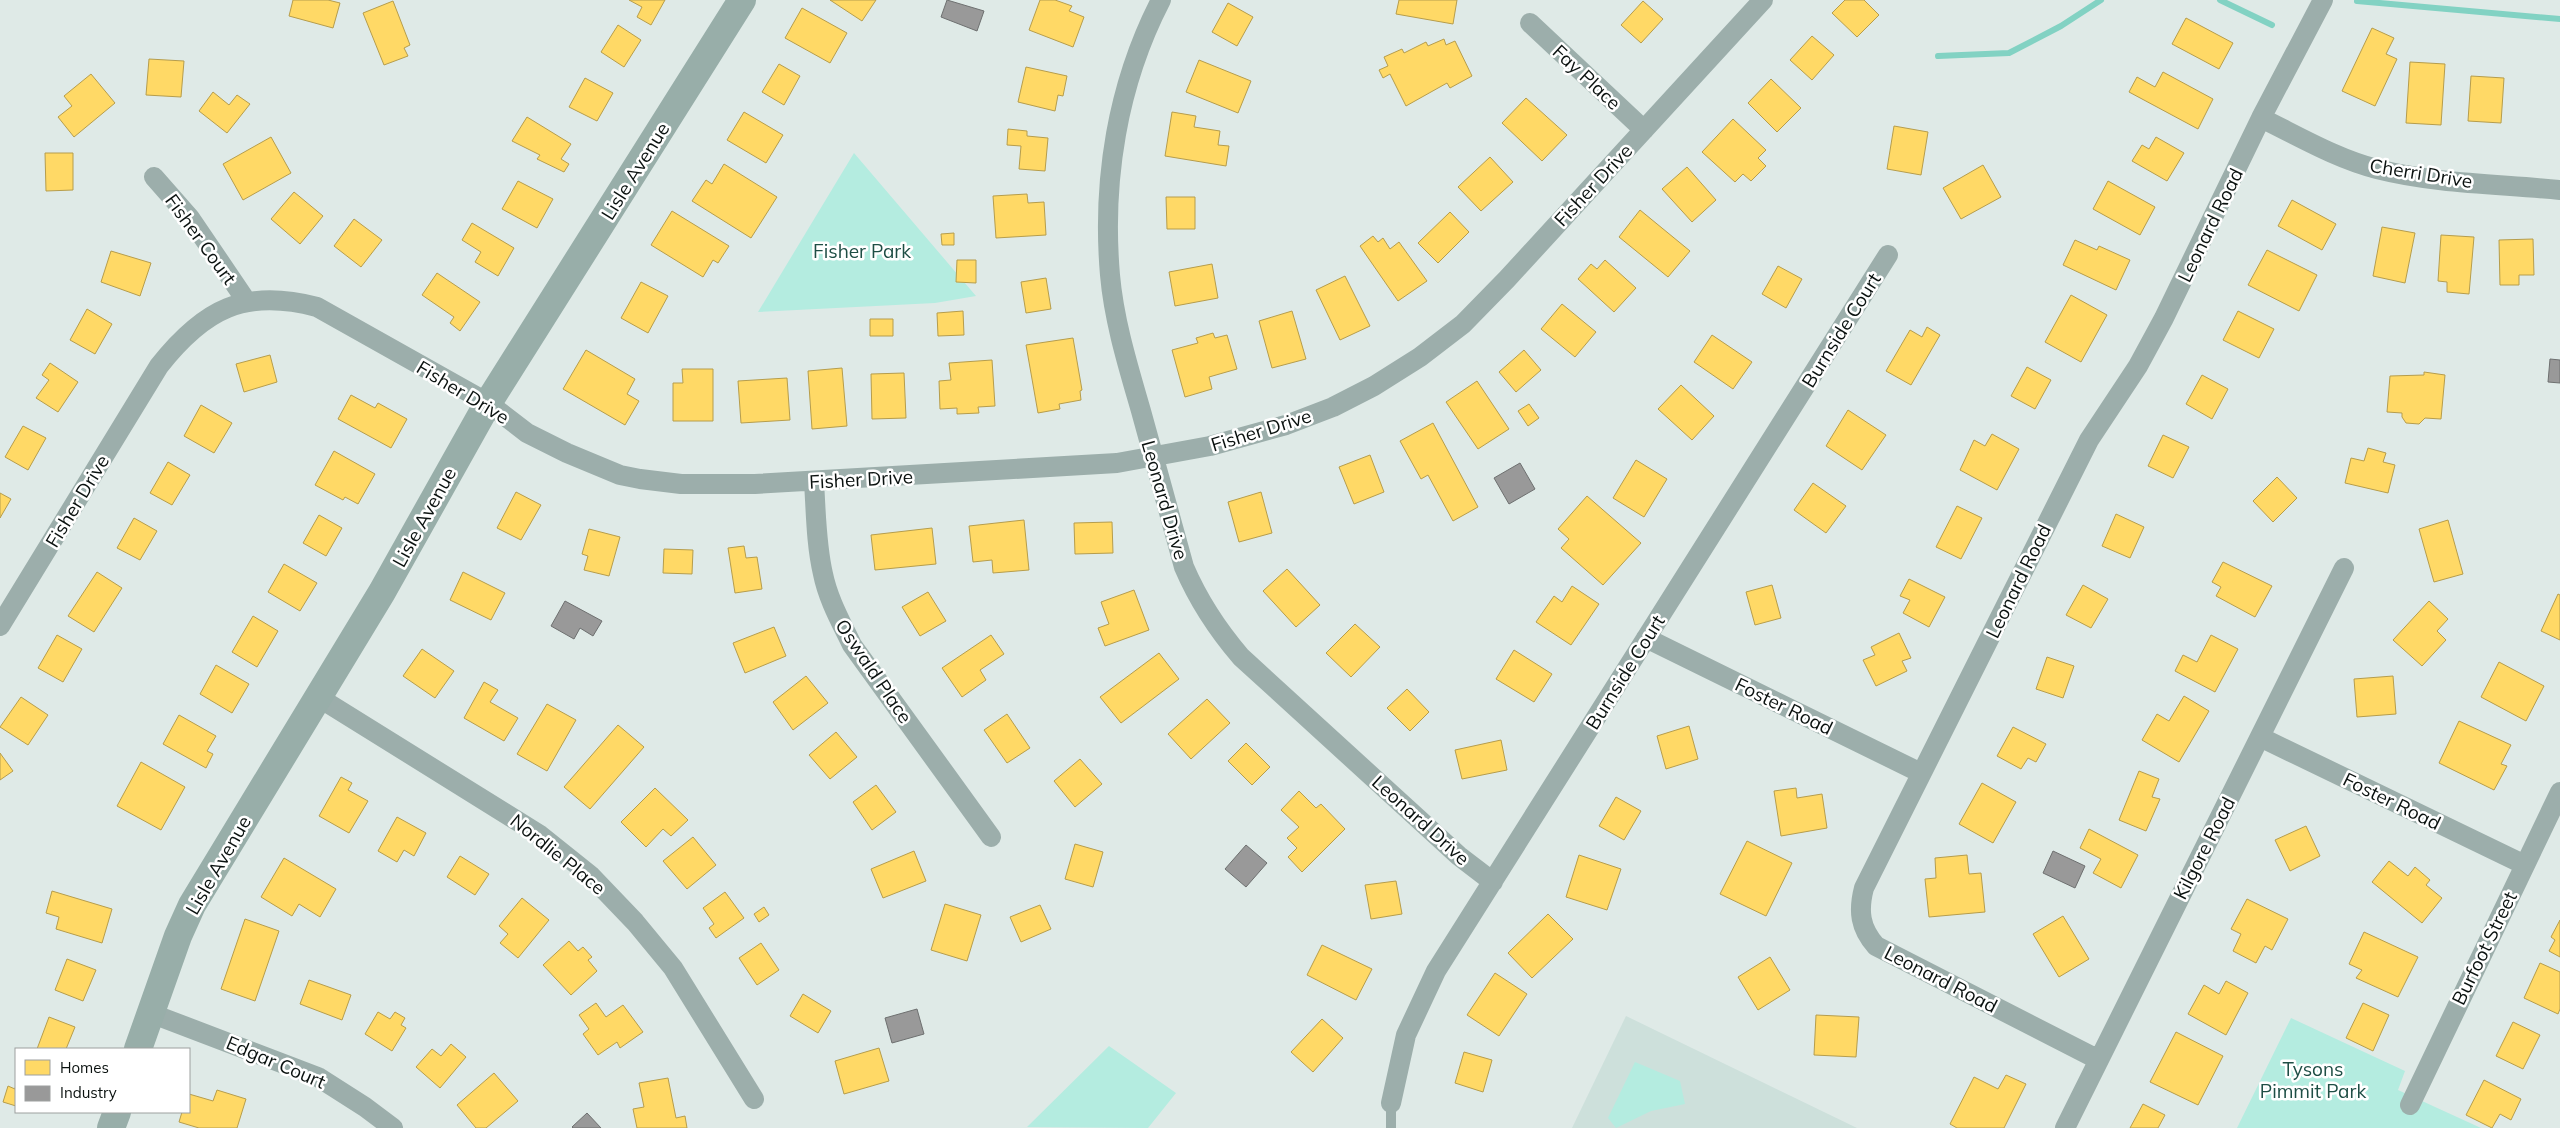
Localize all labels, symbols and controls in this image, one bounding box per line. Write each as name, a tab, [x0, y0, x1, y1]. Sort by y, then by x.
street label: Fay Place	[1548, 39, 1626, 115]
street label: Lisle Avenue	[596, 118, 674, 224]
street label: Fisher Drive	[1549, 139, 1637, 231]
street label: Cherri Drive	[2368, 153, 2474, 193]
street label: Leonard Road	[2172, 164, 2248, 286]
street label: Fisher Court	[160, 189, 242, 289]
park label: Fisher Park	[813, 239, 911, 263]
street label: Burnside Court	[1796, 268, 1886, 392]
street label: Fisher Drive	[412, 355, 514, 429]
street label: Fisher Drive	[1208, 403, 1314, 457]
street label: Leonard Drive	[1137, 438, 1193, 562]
street label: Fisher Drive	[40, 450, 114, 552]
street label: Lisle Avenue	[387, 463, 461, 571]
street label: Fisher Drive	[809, 464, 913, 494]
street label: Leonard Road	[1980, 520, 2056, 642]
street label: Burnside Court	[1580, 610, 1670, 734]
street label: Oswald Place	[830, 614, 918, 728]
street label: Foster Road	[1731, 672, 1837, 740]
street label: Foster Road	[2339, 767, 2445, 835]
street label: Leonard Drive	[1367, 770, 1475, 870]
street label: Kilgore Road	[2168, 793, 2240, 903]
street label: Nordlie Place	[506, 808, 610, 900]
street label: Lisle Avenue	[180, 811, 256, 919]
street label: Burfoot Street	[2446, 887, 2522, 1009]
street label: Leonard Road	[1880, 940, 2002, 1018]
street label: Edgar Court	[223, 1030, 330, 1094]
legend	[15, 1048, 190, 1113]
park label: Tysons Pimmit Park	[2260, 1057, 2366, 1103]
text: Homes	[60, 1058, 109, 1077]
text: Industry	[60, 1083, 117, 1102]

